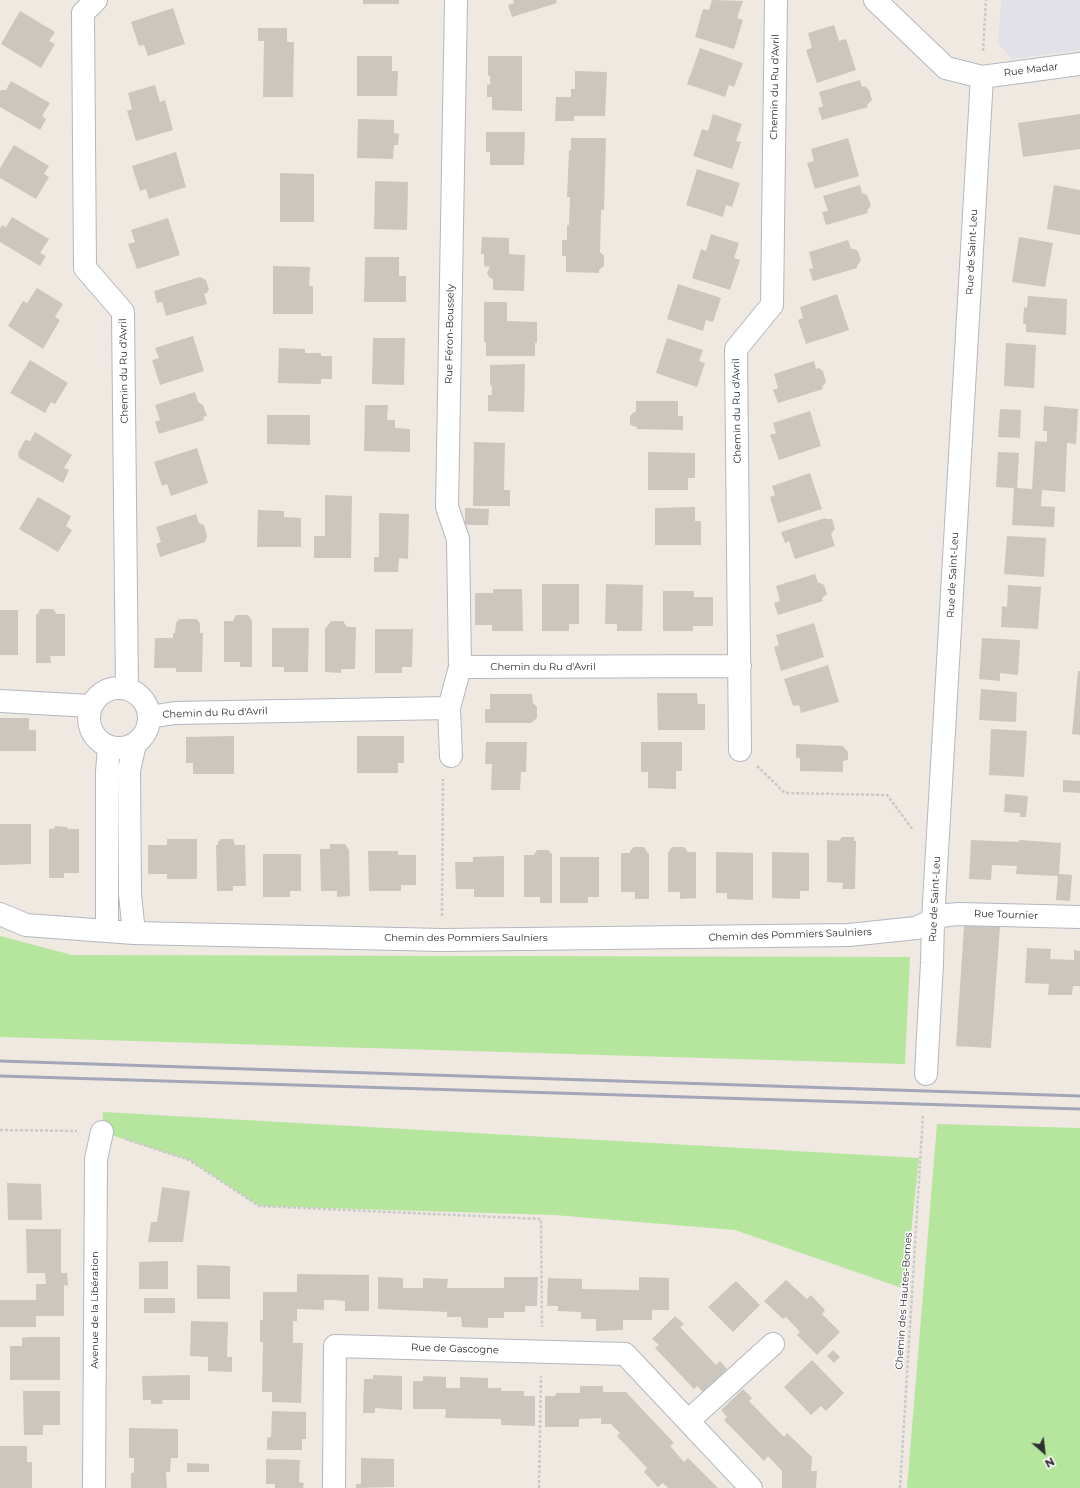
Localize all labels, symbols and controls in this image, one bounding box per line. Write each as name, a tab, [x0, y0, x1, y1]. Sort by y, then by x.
street label: Chemin du Ru d'Avril	[768, 34, 782, 140]
street label: Rue Madar	[1003, 61, 1059, 79]
street label: Rue de Saint-Leu	[964, 209, 980, 295]
street label: Rue Féron-Boussely	[443, 284, 457, 384]
street label: Chemin du Ru d'Avril	[117, 318, 131, 424]
street label: Chemin du Ru d'Avril	[730, 358, 744, 464]
street label: Rue de Saint-Leu	[945, 532, 961, 618]
street label: Chemin du Ru d'Avril	[490, 661, 596, 673]
street label: Chemin du Ru d'Avril	[162, 705, 268, 721]
street label: Rue de Saint-Leu	[927, 856, 943, 942]
street label: Rue Tournier	[974, 908, 1038, 922]
street label: Chemin des Pommiers Saulniers	[708, 926, 872, 944]
street label: Chemin des Pommiers Saulniers	[384, 932, 548, 944]
street label: Chemin des Hautes-Bornes	[893, 1232, 915, 1370]
street label: Avenue de la Libération	[89, 1251, 101, 1369]
street label: Rue de Gascogne	[411, 1341, 499, 1357]
north arrow	[1024, 1432, 1064, 1472]
text: N	[1042, 1454, 1057, 1471]

